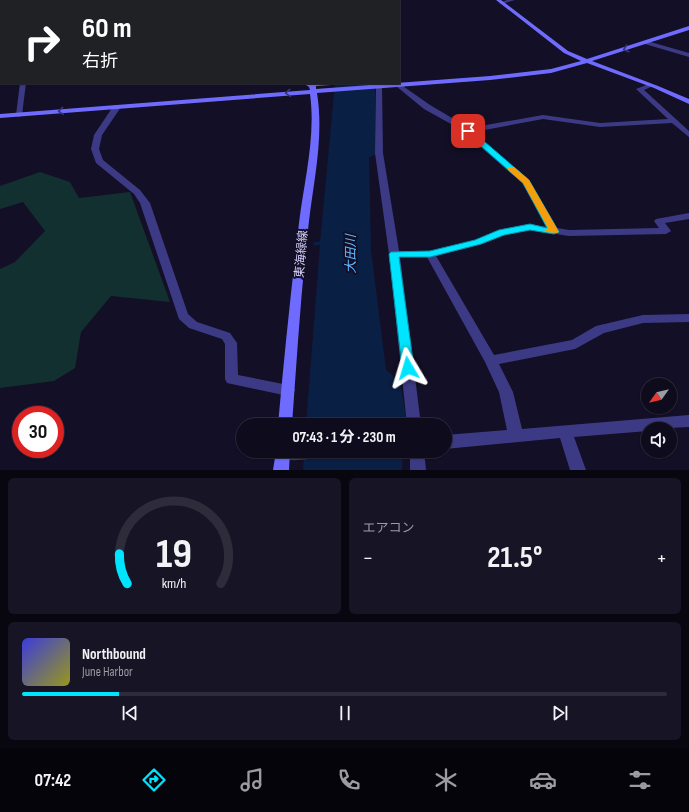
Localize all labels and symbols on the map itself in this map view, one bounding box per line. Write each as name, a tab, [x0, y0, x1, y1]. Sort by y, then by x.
one-way arrow	[622, 45, 629, 53]
one-way arrow	[285, 89, 291, 98]
one-way arrow	[58, 107, 64, 116]
pin	[451, 114, 485, 148]
street label: 東海緑線	[292, 229, 311, 279]
water label: 大田川	[343, 233, 359, 274]
position arrow	[387, 347, 429, 389]
north arrow	[641, 378, 677, 414]
speed limit sign: 30	[12, 406, 64, 458]

